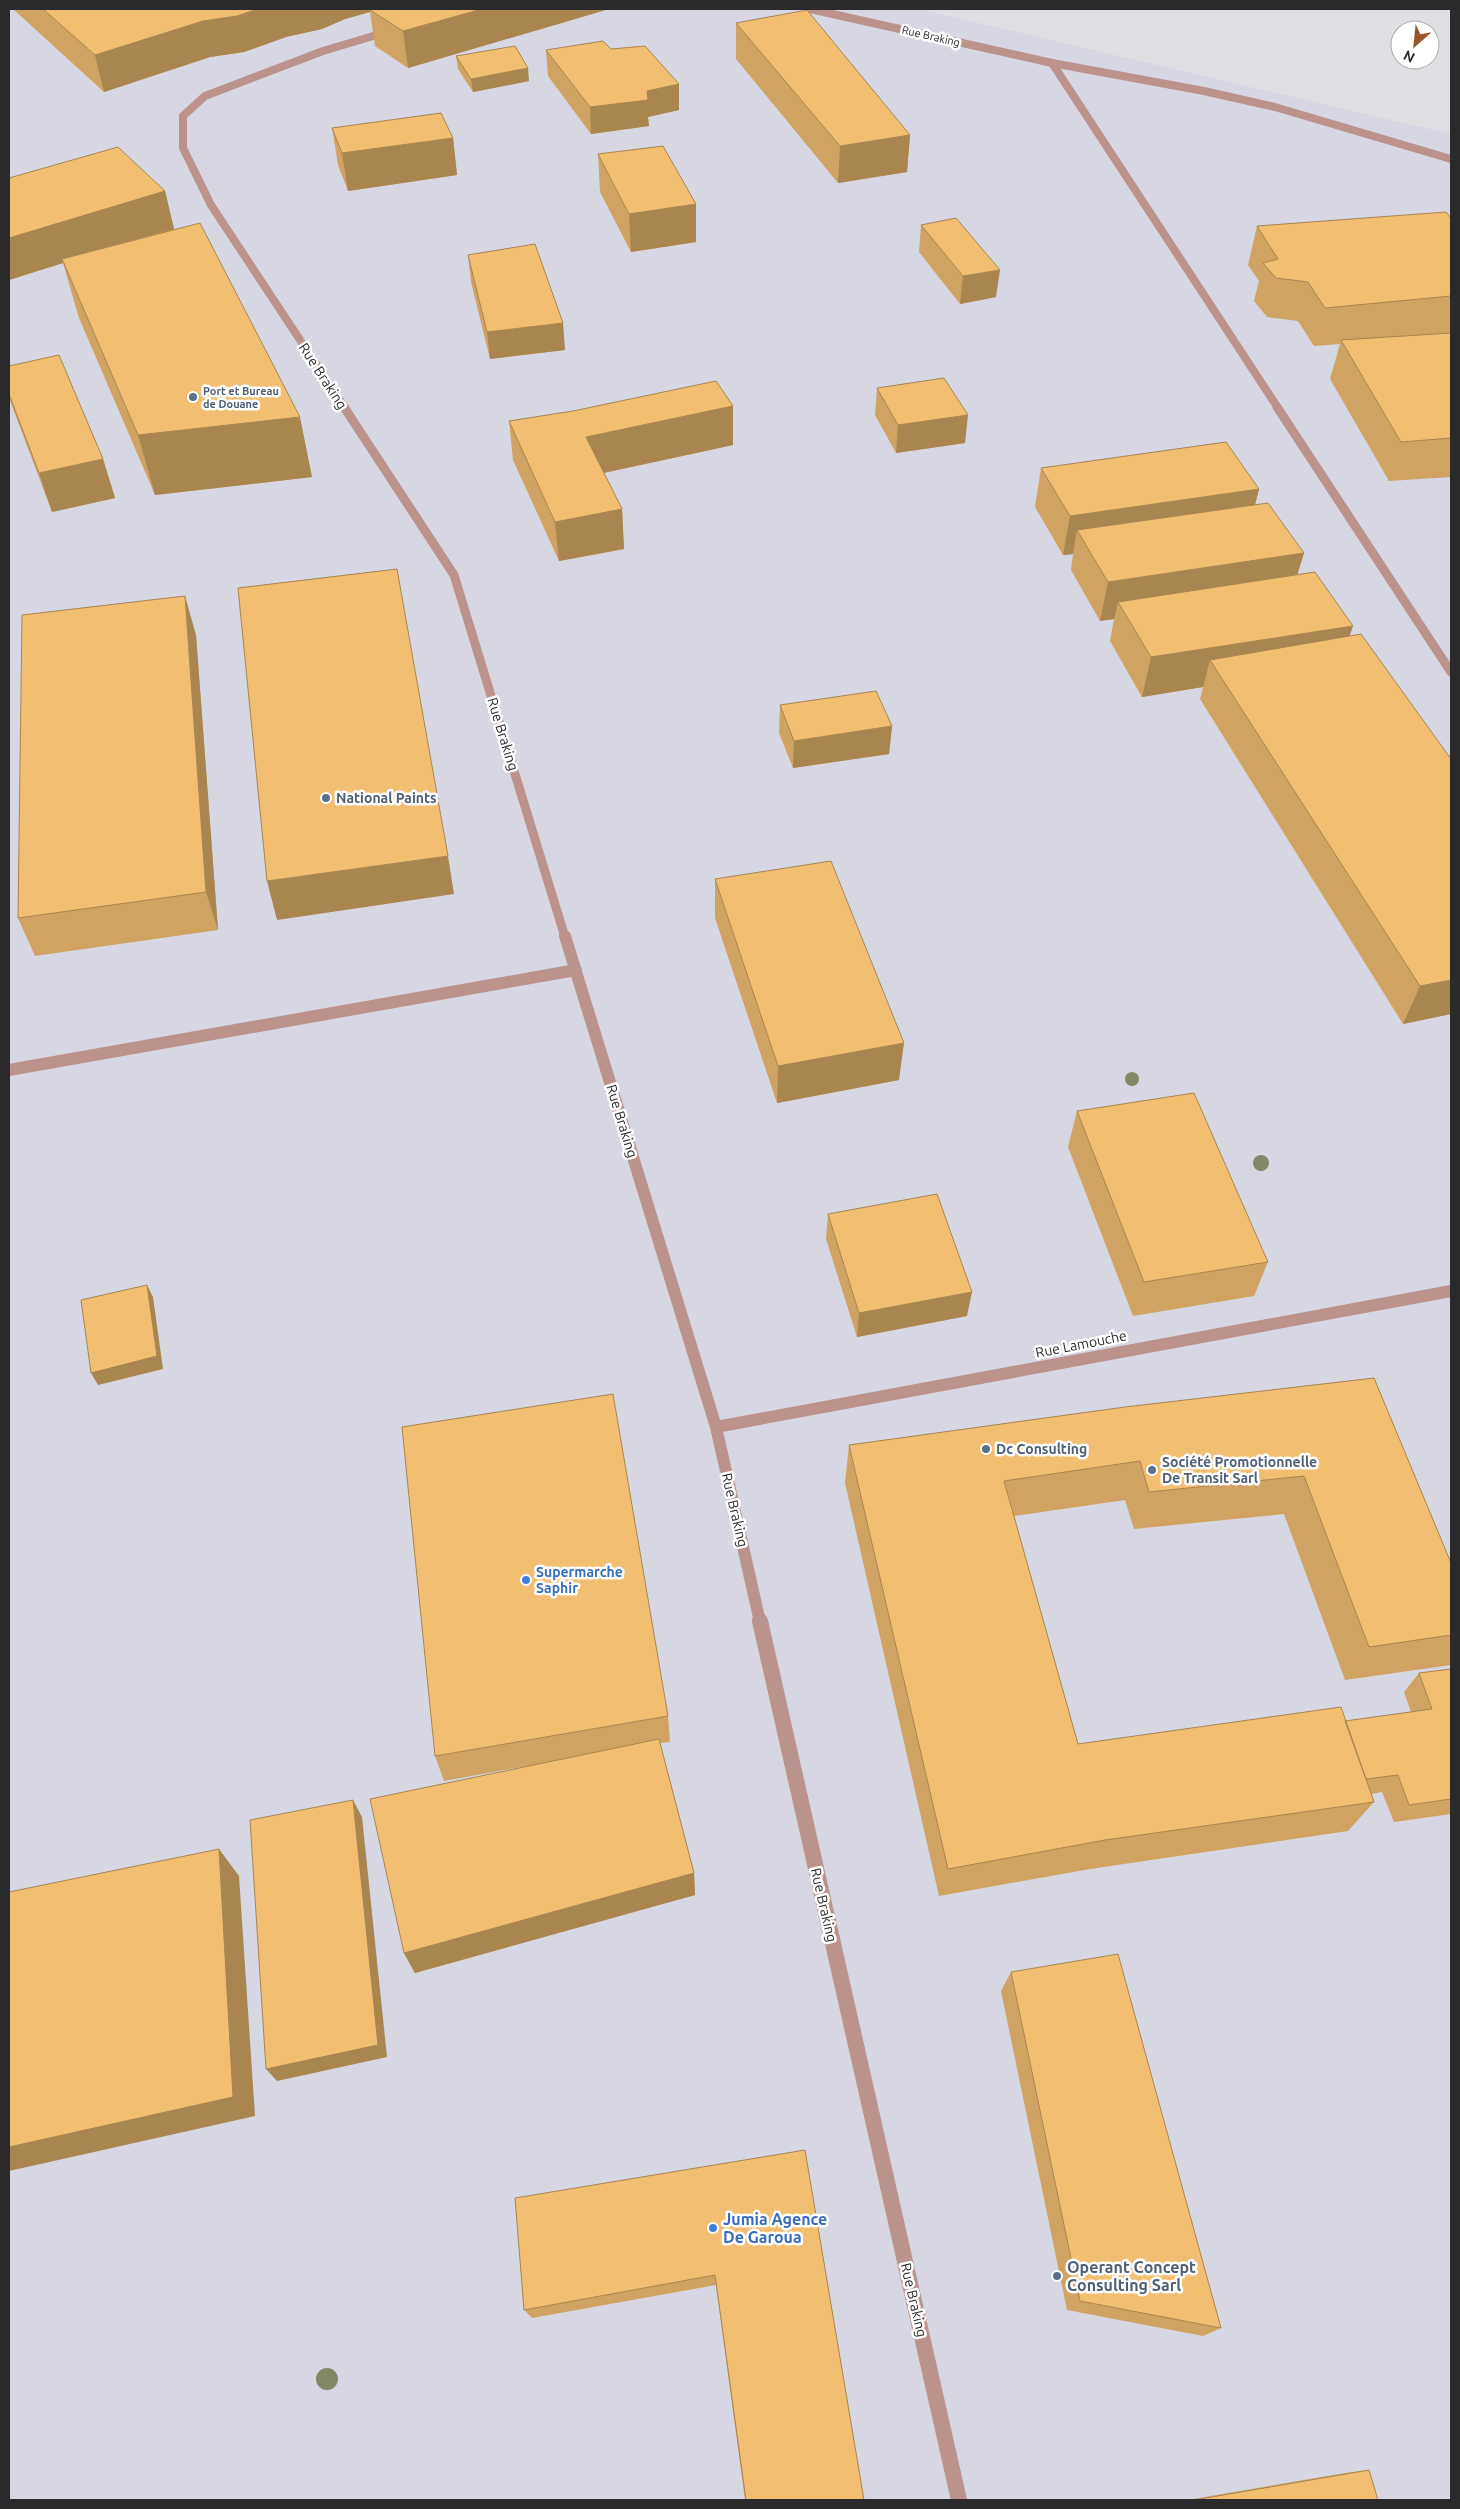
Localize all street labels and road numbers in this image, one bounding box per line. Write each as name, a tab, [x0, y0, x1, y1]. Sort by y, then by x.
street label: Rue Braking	[901, 23, 961, 49]
street label: Rue Braking	[296, 340, 350, 412]
street label: Rue Braking	[484, 696, 522, 772]
street label: Rue Braking	[603, 1083, 641, 1159]
street label: Rue Lamouche	[1034, 1327, 1128, 1361]
street label: Rue Braking	[719, 1471, 751, 1549]
street label: Rue Braking	[808, 1866, 840, 1944]
street label: Rue Braking	[898, 2261, 930, 2339]

